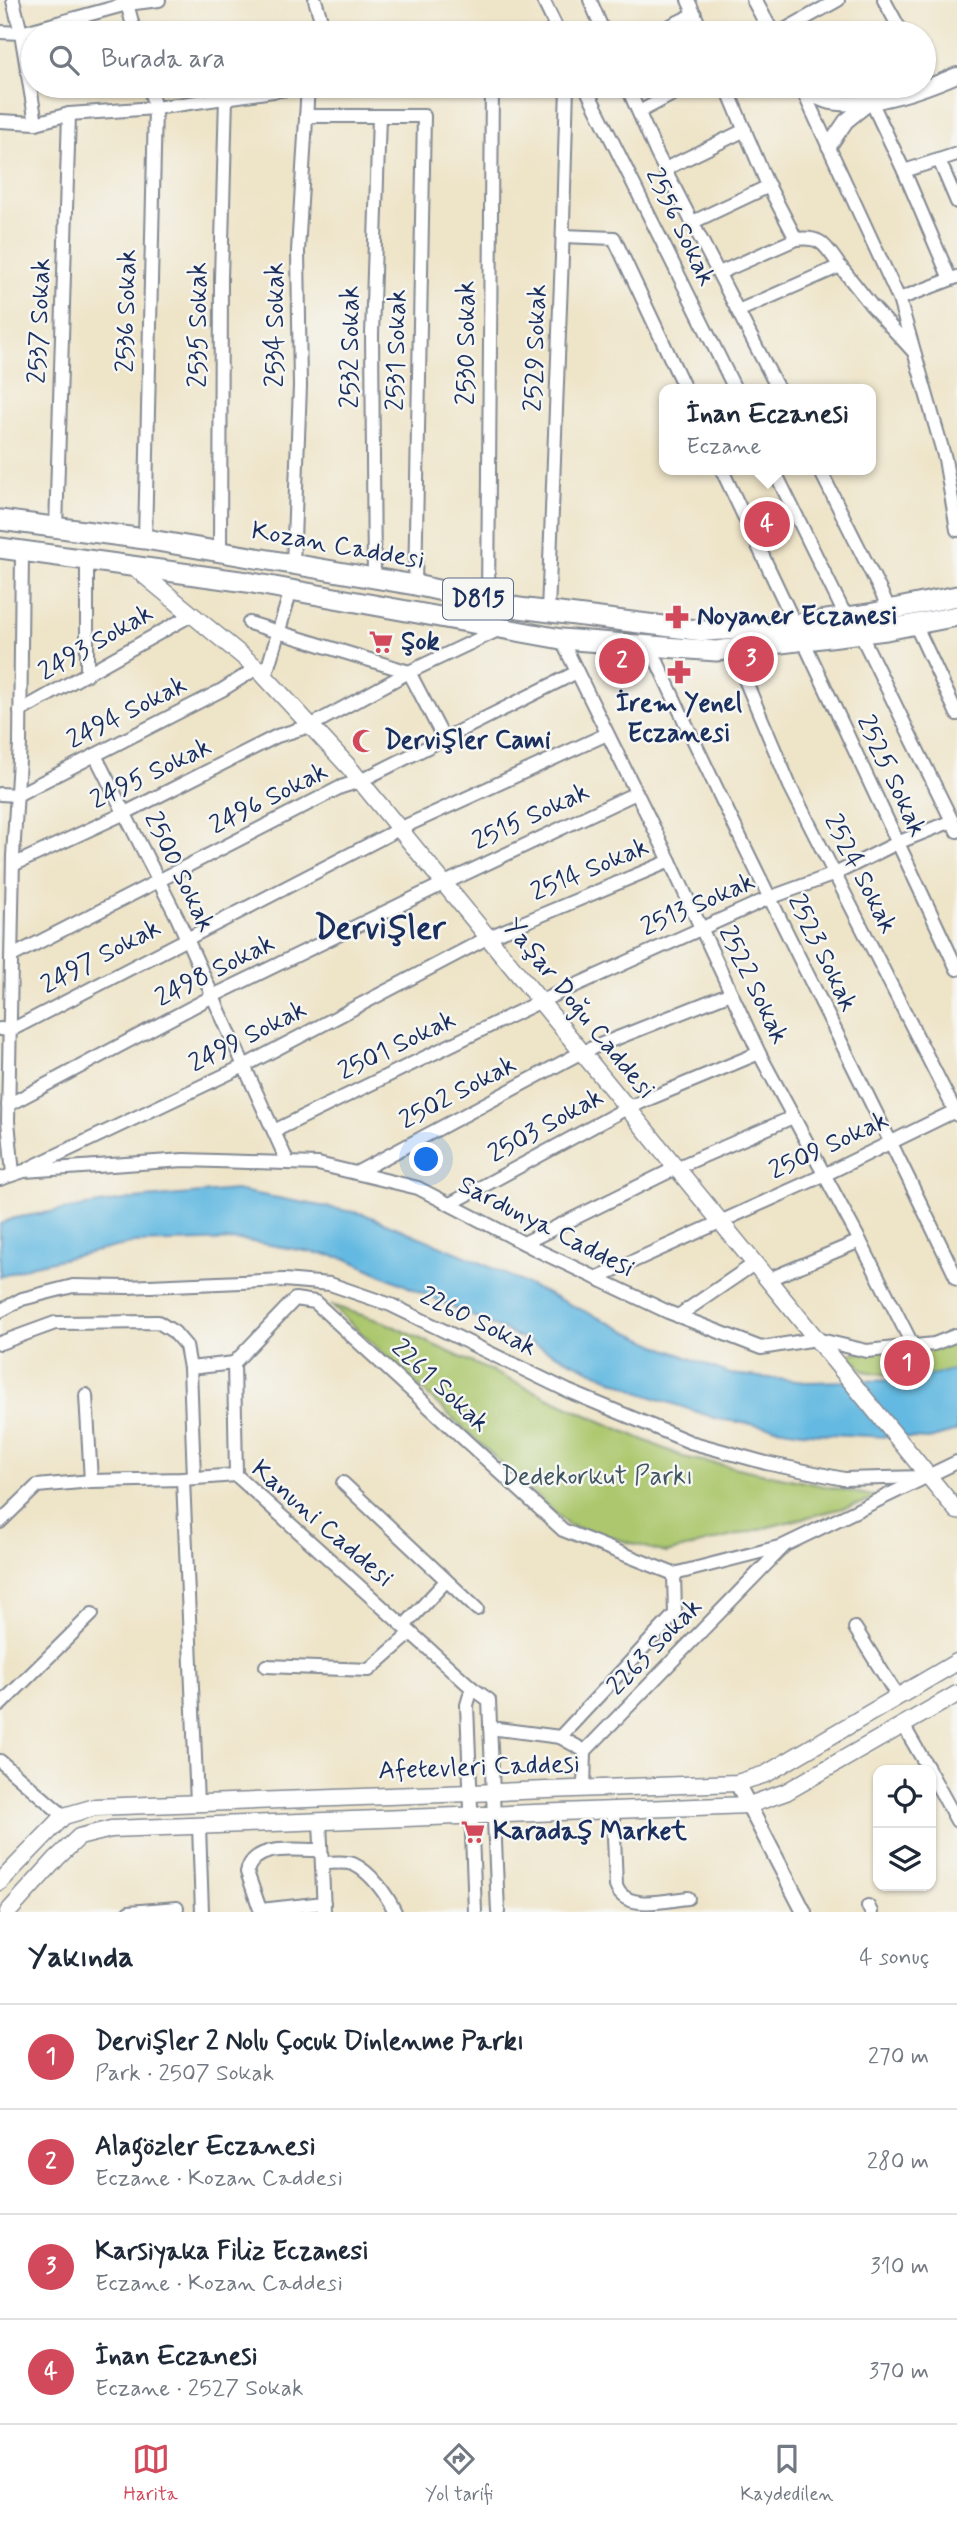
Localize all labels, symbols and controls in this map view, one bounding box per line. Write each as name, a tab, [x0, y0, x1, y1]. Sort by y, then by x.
search box	[21, 21, 936, 98]
icon: search	[45, 41, 83, 79]
text: Burada ara	[101, 43, 225, 77]
street label: 2556 Sokak	[637, 162, 723, 292]
street label: 2536 Sokak	[109, 249, 145, 373]
street label: 2537 Sokak	[21, 257, 59, 384]
street label: 2535 Sokak	[182, 262, 216, 388]
street label: 2534 Sokak	[259, 262, 293, 388]
street label: 2530 Sokak	[450, 281, 484, 405]
street label: 2529 Sokak	[517, 284, 555, 412]
street label: 2532 Sokak	[334, 286, 368, 408]
street label: 2531 Sokak	[379, 289, 415, 411]
popup	[659, 384, 876, 475]
text: İnan Eczanesi	[686, 398, 849, 432]
text: Eczane	[686, 432, 761, 462]
pin: 4	[744, 498, 790, 550]
street label: Kozan Caddesi	[249, 514, 427, 578]
road number: D815	[443, 578, 513, 620]
street label: 2493 Sokak	[33, 597, 159, 689]
place label: Noyaner Eczanesi	[697, 600, 898, 634]
pharmacy icon: Noyaner Eczanesi	[663, 603, 691, 631]
place label: Şok	[401, 625, 440, 659]
supermarket icon: Şok	[367, 628, 395, 656]
pin: 3	[728, 633, 774, 685]
pin: 2	[599, 635, 645, 687]
pharmacy icon: İrem Yenel Eczanesi	[665, 658, 693, 686]
street label: 2494 Sokak	[61, 668, 193, 758]
place label: İrem Yenel Eczanesi	[616, 687, 742, 751]
street label: 2525 Sokak	[848, 710, 934, 842]
place label: Dervişler Cami	[384, 724, 551, 758]
mosque icon: Dervişler Cami	[350, 727, 378, 755]
street label: 2495 Sokak	[85, 730, 217, 818]
street label: 2496 Sokak	[204, 755, 334, 843]
street label: 2515 Sokak	[467, 775, 595, 859]
street label: 2500 Sokak	[135, 806, 223, 938]
street label: 2524 Sokak	[815, 808, 905, 940]
street label: 2514 Sokak	[526, 830, 654, 910]
street label: 2513 Sokak	[636, 865, 760, 945]
street label: 2523 Sokak	[779, 889, 865, 1017]
district label: Dervişler	[314, 907, 447, 951]
street label: 2497 Sokak	[35, 911, 167, 1003]
street label: Yaşar Doğu Caddesi	[495, 911, 663, 1107]
street label: 2522 Sokak	[710, 920, 796, 1050]
street label: 2498 Sokak	[150, 926, 281, 1016]
street label: 2499 Sokak	[183, 993, 313, 1081]
street label: 2501 Sokak	[333, 1003, 461, 1089]
street label: 2502 Sokak	[394, 1048, 522, 1138]
street label: 2503 Sokak	[482, 1080, 610, 1172]
street label: 2509 Sokak	[764, 1104, 894, 1188]
your location	[409, 1142, 443, 1176]
street label: Sardunya Caddesi	[452, 1168, 640, 1286]
street label: 2260 Sokak	[414, 1279, 542, 1365]
street label: 2261 Sokak	[383, 1332, 497, 1440]
pin: 1	[884, 1337, 930, 1389]
street label: Kanuni Caddesi	[244, 1453, 400, 1595]
park label: Dedekorkut Parkı	[501, 1460, 693, 1494]
street label: 2263 Sokak	[600, 1591, 710, 1703]
street label: Afetevleri Caddesi	[378, 1747, 580, 1789]
map controls	[873, 1765, 936, 1891]
button: locate	[873, 1765, 936, 1828]
place label: Karadaş Market	[493, 1815, 688, 1849]
supermarket icon: Karadaş Market	[459, 1818, 487, 1846]
button: layers	[873, 1828, 936, 1891]
text: Yakında	[28, 1938, 134, 1977]
text: 4 sonuç	[859, 1943, 929, 1973]
text: Dervişler 2 Nolu Çocuk Dinlenme Parkı	[95, 2025, 524, 2059]
text: 1	[46, 2042, 56, 2072]
text: 270 m	[868, 2042, 929, 2072]
text: Park · 2507 Sokak	[95, 2059, 274, 2089]
text: Alagözler Eczanesi	[95, 2130, 316, 2164]
text: 2	[45, 2147, 57, 2177]
text: 280 m	[867, 2147, 929, 2177]
text: Eczane · Kozan Caddesi	[95, 2164, 343, 2194]
text: Karsiyaka Filiz Eczanesi	[95, 2235, 369, 2269]
text: 3	[46, 2252, 56, 2282]
text: 310 m	[870, 2252, 929, 2282]
text: Eczane · Kozan Caddesi	[95, 2269, 343, 2299]
text: İnan Eczanesi	[95, 2340, 258, 2374]
text: 4	[44, 2357, 58, 2387]
text: 370 m	[869, 2357, 929, 2387]
text: Eczane · 2527 Sokak	[95, 2374, 303, 2404]
tab: Harita	[124, 2440, 178, 2507]
tab: Yol tarifi	[425, 2440, 493, 2507]
tab: Kaydedilen	[740, 2440, 833, 2507]

